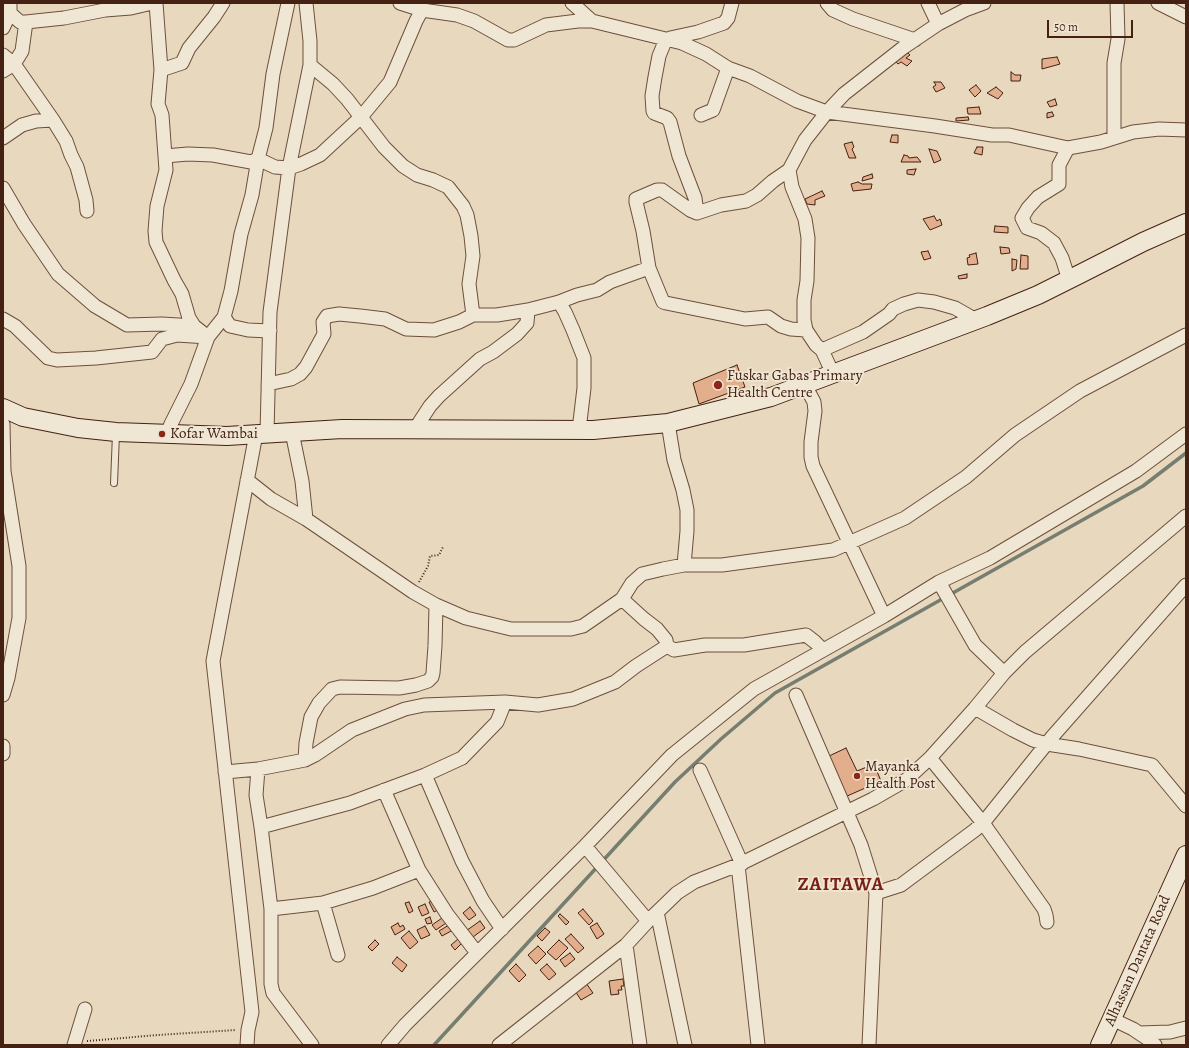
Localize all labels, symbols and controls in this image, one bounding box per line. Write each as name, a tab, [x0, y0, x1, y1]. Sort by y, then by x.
scale bar	[1049, 12, 1135, 38]
text: 50 m	[1054, 19, 1078, 35]
place label: Fuskar Gabas Primary Health Centre	[727, 367, 862, 402]
marker: Fuskar Gabas Primary Health Centre	[712, 379, 724, 391]
place label: Kofar Wambai	[170, 425, 258, 443]
marker: Kofar Wambai	[157, 429, 167, 439]
place label: Mayanka Health Post	[865, 758, 935, 793]
marker: Mayanka Health Post	[852, 771, 862, 781]
district label: ZAITAWA	[798, 874, 884, 896]
street label: Alhassan Dantata Road	[1101, 893, 1175, 1029]

